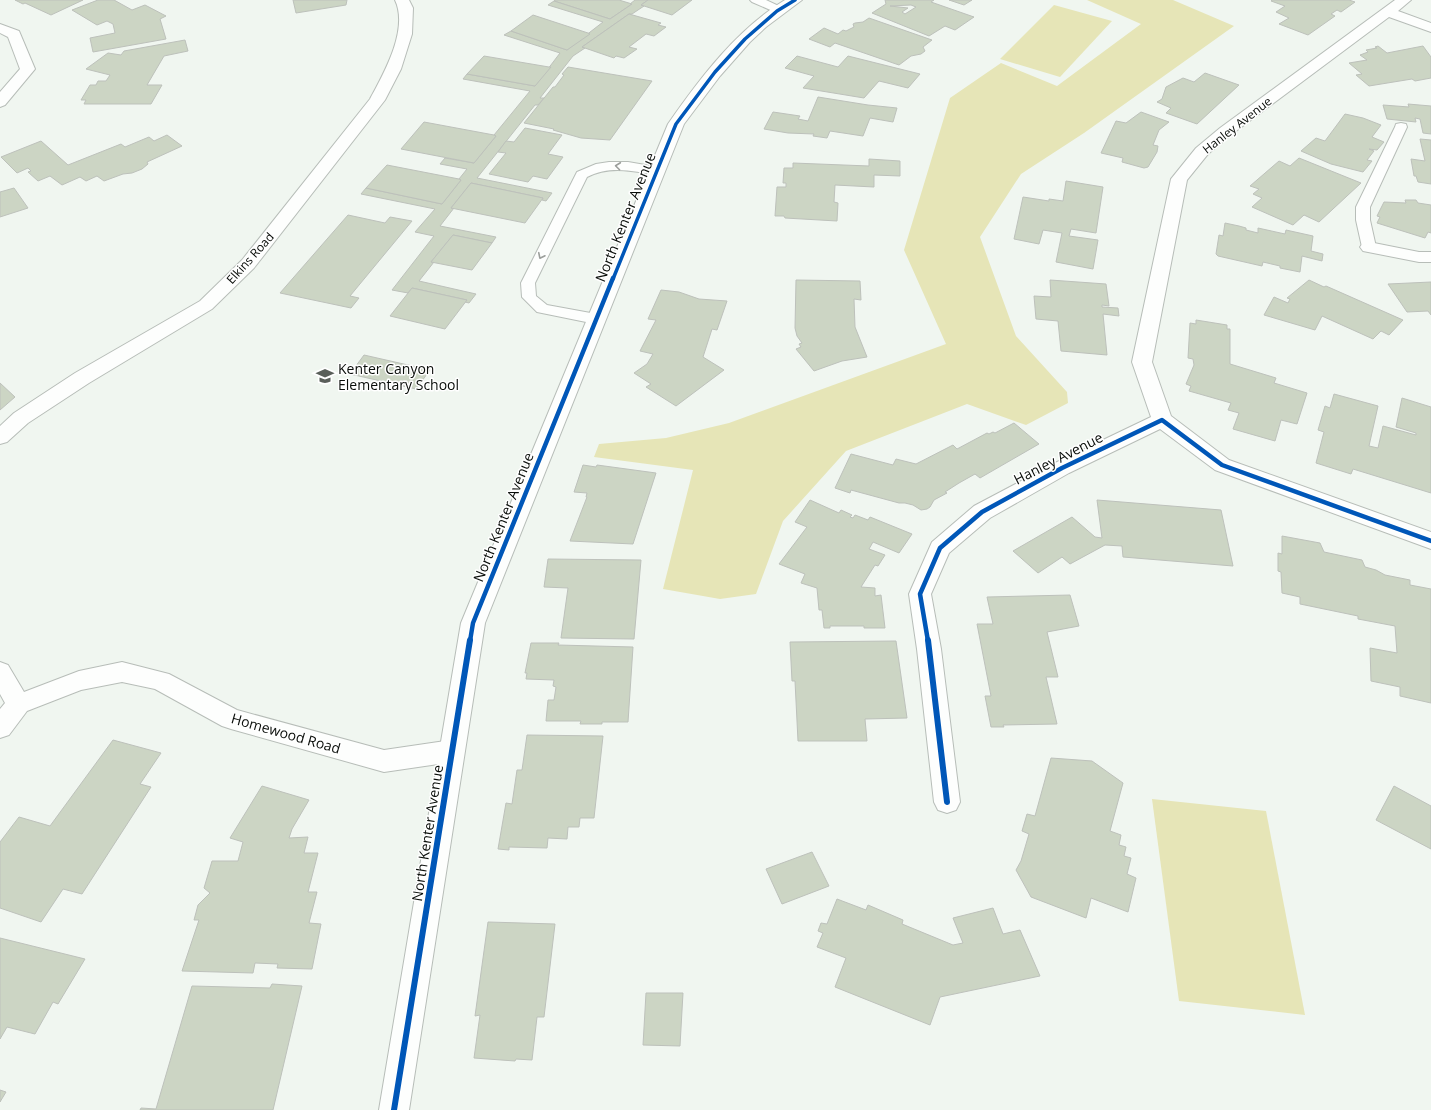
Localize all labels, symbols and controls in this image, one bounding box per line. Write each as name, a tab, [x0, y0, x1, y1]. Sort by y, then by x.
street label: Hanley Avenue	[1199, 92, 1275, 157]
street label: North Kenter Avenue	[590, 149, 660, 284]
one-way arrow	[615, 162, 621, 171]
street label: Elkins Road	[222, 229, 278, 287]
one-way arrow	[538, 252, 546, 260]
place label: Kenter Canyon Elementary School	[338, 359, 459, 394]
school or university icon: Kenter Canyon Elementary School	[315, 366, 335, 386]
street label: Hanley Avenue	[1010, 427, 1106, 489]
street label: North Kenter Avenue	[468, 449, 538, 584]
street label: Homewood Road	[229, 708, 343, 758]
street label: North Kenter Avenue	[407, 763, 447, 903]

